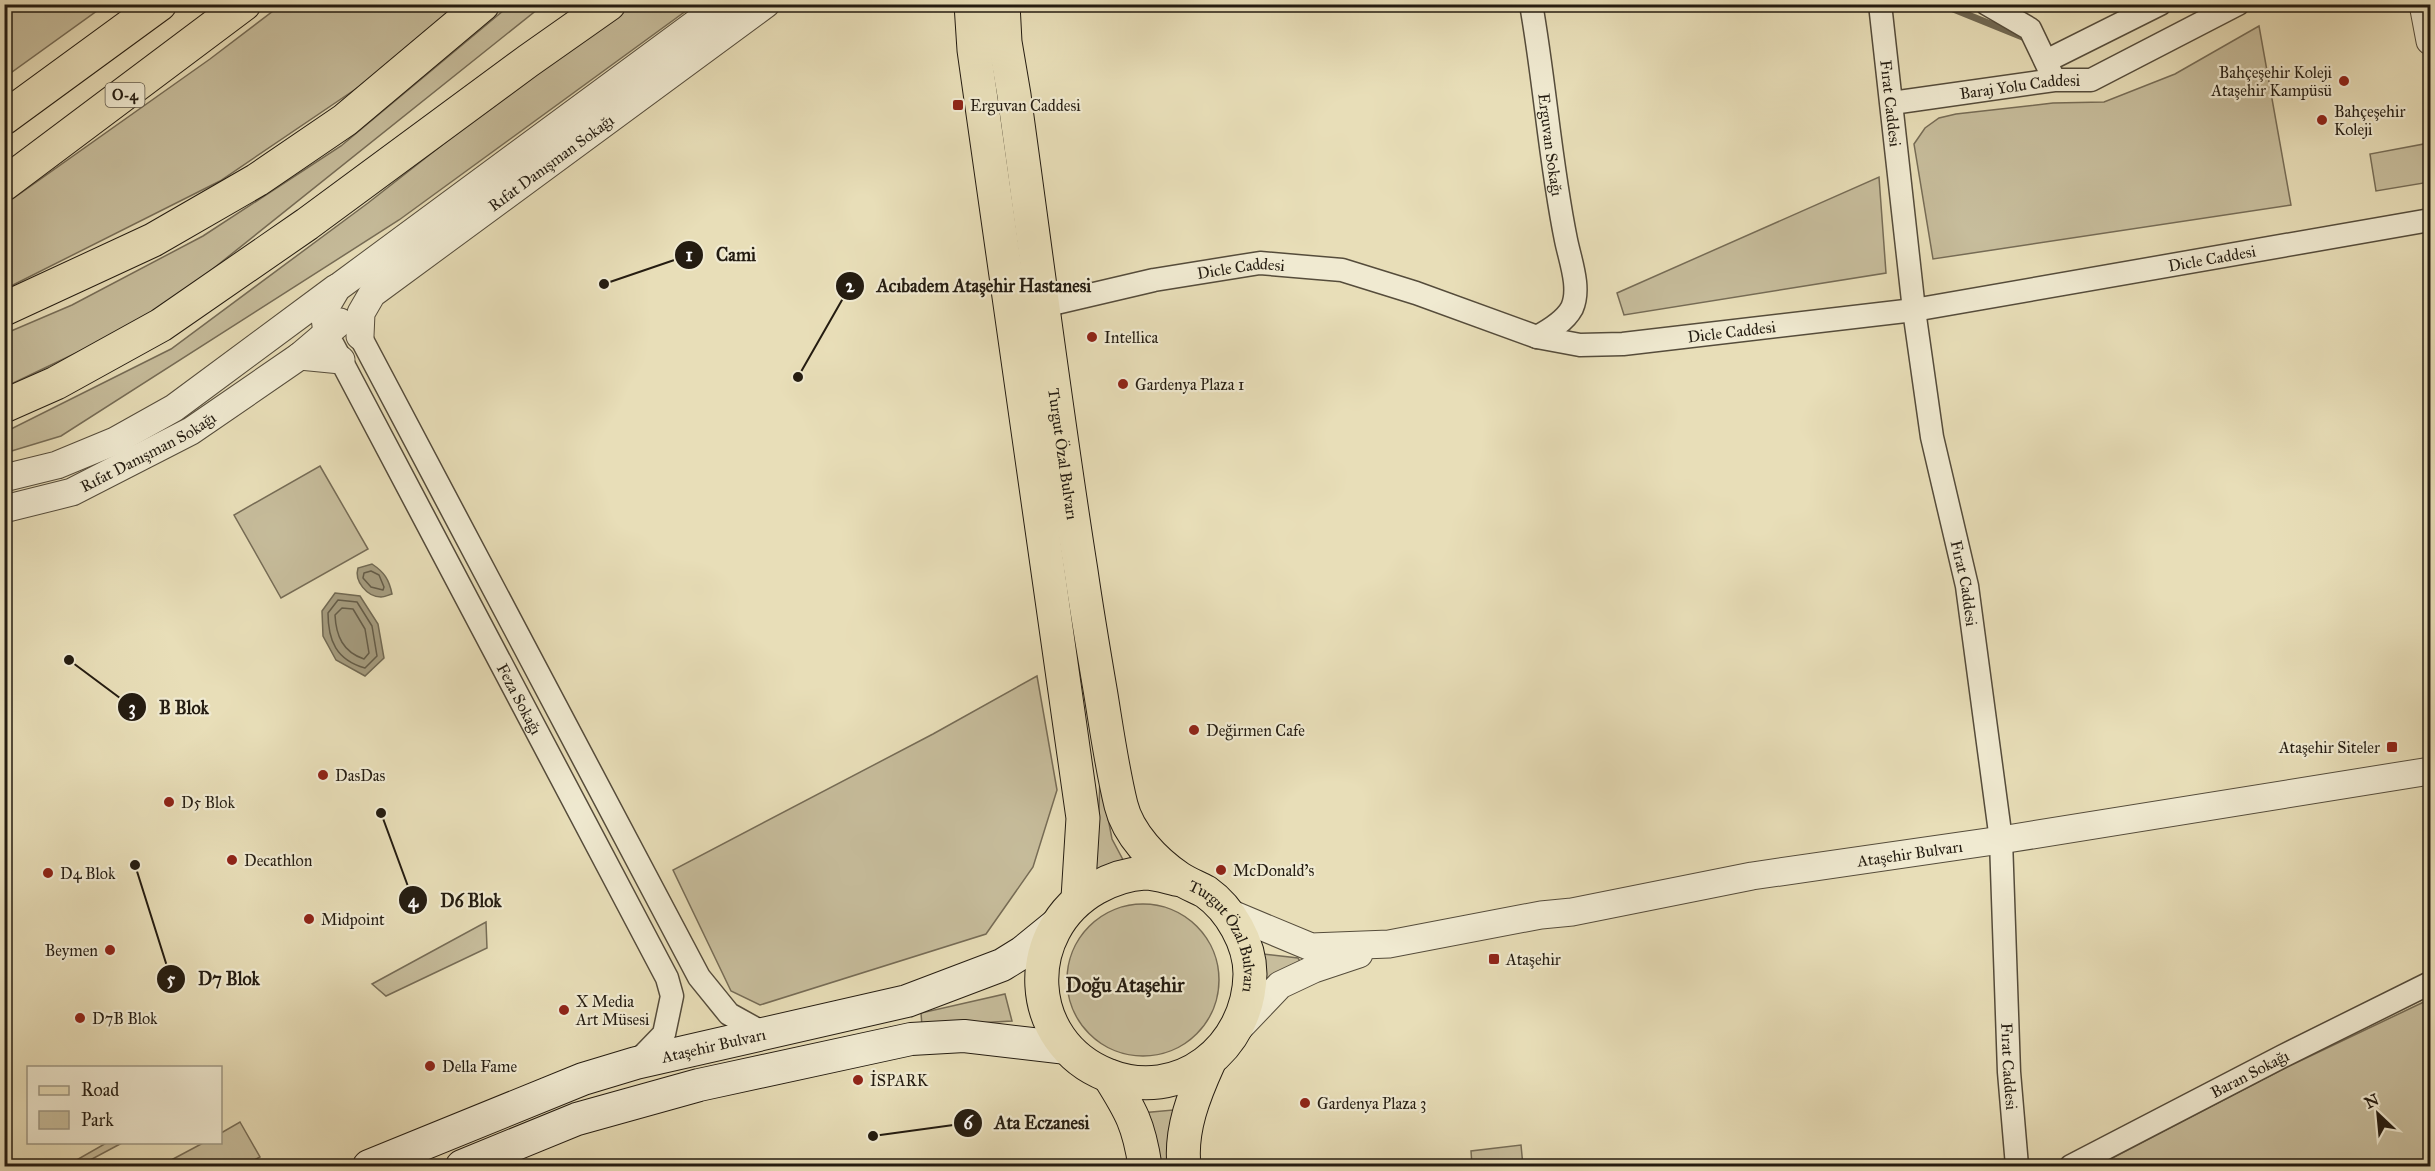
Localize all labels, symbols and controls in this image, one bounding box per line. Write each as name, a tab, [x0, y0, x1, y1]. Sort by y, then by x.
street label: Fırat Caddesi	[1876, 59, 1905, 149]
place label: Bahçeşehir Koleji Ataşehir Kampüsü	[2210, 63, 2333, 100]
street label: Baraj Yolu Caddesi	[1958, 71, 2081, 103]
marker: Bahçeşehir Koleji Ataşehir Kampüsü	[2337, 74, 2351, 88]
road number: O-4	[106, 83, 144, 107]
street label: Erguvan Sokağı	[1534, 92, 1567, 198]
place label: Erguvan Caddesi	[970, 96, 1081, 116]
marker: Erguvan Caddesi	[951, 98, 965, 112]
place label: Bahçeşehir Koleji	[2334, 102, 2405, 139]
street label: Rıfat Danışman Sokağı	[485, 110, 618, 215]
marker: Bahçeşehir Koleji	[2315, 113, 2329, 127]
callout: Cami	[674, 237, 768, 273]
street label: Dicle Caddesi	[2167, 241, 2258, 276]
text: 1	[685, 244, 693, 266]
text: Cami	[716, 244, 757, 266]
street label: Dicle Caddesi	[1196, 254, 1286, 283]
callout: Acıbadem Ataşehir Hastanesi	[835, 268, 1103, 304]
text: 2	[846, 275, 856, 297]
text: Acıbadem Ataşehir Hastanesi	[876, 275, 1092, 298]
street label: Dicle Caddesi	[1686, 317, 1777, 346]
place label: Intellica	[1104, 328, 1159, 347]
marker: Intellica	[1085, 330, 1099, 344]
place label: Gardenya Plaza 1	[1135, 375, 1244, 394]
marker: Gardenya Plaza 1	[1116, 377, 1130, 391]
street label: Turgut Özal Bulvarı	[1044, 387, 1082, 522]
street label: Rıfat Danışman Sokağı	[77, 408, 220, 496]
street label: Fırat Caddesi	[1947, 538, 1981, 628]
street label: Feza Sokağı	[493, 660, 546, 738]
callout: B Blok	[117, 689, 221, 725]
text: 3	[128, 697, 136, 720]
text: B Blok	[159, 697, 210, 719]
place label: Değirmen Cafe	[1206, 721, 1305, 741]
marker: Değirmen Cafe	[1187, 723, 1201, 737]
place label: Ataşehir Siteler	[2278, 738, 2380, 757]
marker: Ataşehir Siteler	[2385, 740, 2399, 754]
place label: DasDas	[335, 766, 386, 785]
marker: DasDas	[316, 768, 330, 782]
place label: D5 Blok	[181, 793, 235, 812]
marker: D5 Blok	[162, 795, 176, 809]
street label: Ataşehir Bulvarı	[1855, 837, 1965, 871]
place label: Decathlon	[244, 851, 313, 870]
marker: Decathlon	[225, 853, 239, 867]
place label: McDonald's	[1233, 861, 1314, 880]
marker: McDonald's	[1214, 863, 1228, 877]
place label: D4 Blok	[60, 864, 116, 883]
marker: D4 Blok	[41, 866, 55, 880]
street label: Turgut Özal Bulvarı	[1186, 876, 1259, 995]
callout: D6 Blok	[398, 882, 514, 918]
text: 4	[408, 890, 419, 913]
text: D6 Blok	[440, 890, 502, 912]
place label: Midpoint	[321, 910, 385, 929]
marker: Midpoint	[302, 912, 316, 926]
place label: Beymen	[45, 941, 98, 960]
marker: Beymen	[103, 943, 117, 957]
place label: Ataşehir	[1505, 950, 1561, 969]
marker: Ataşehir	[1487, 952, 1501, 966]
callout: D7 Blok	[156, 961, 272, 997]
text: 5	[167, 968, 176, 990]
text: D7 Blok	[198, 968, 261, 990]
district label: Doğu Ataşehir	[1066, 973, 1185, 998]
place label: X Media Art Müsesi	[575, 992, 650, 1029]
marker: X Media Art Müsesi	[557, 1003, 571, 1017]
place label: D7B Blok	[92, 1009, 158, 1028]
marker: D7B Blok	[73, 1011, 87, 1025]
street label: Fırat Caddesi	[1997, 1022, 2021, 1111]
street label: Ataşehir Bulvarı	[659, 1024, 768, 1067]
street label: Baran Sokağı	[2207, 1045, 2292, 1102]
place label: Della Fame	[442, 1057, 517, 1076]
marker: Della Fame	[423, 1059, 437, 1073]
legend	[27, 1066, 222, 1144]
place label: İSPARK	[870, 1070, 929, 1090]
marker: İSPARK	[851, 1073, 865, 1087]
text: Road	[81, 1079, 119, 1101]
north arrow	[2348, 1084, 2408, 1144]
text: N	[2361, 1089, 2382, 1112]
place label: Gardenya Plaza 3	[1317, 1094, 1426, 1113]
marker: Gardenya Plaza 3	[1298, 1096, 1312, 1110]
callout: Ata Eczanesi	[953, 1105, 1102, 1141]
text: Park	[81, 1109, 114, 1131]
text: 6	[963, 1112, 973, 1134]
text: Ata Eczanesi	[994, 1112, 1091, 1134]

